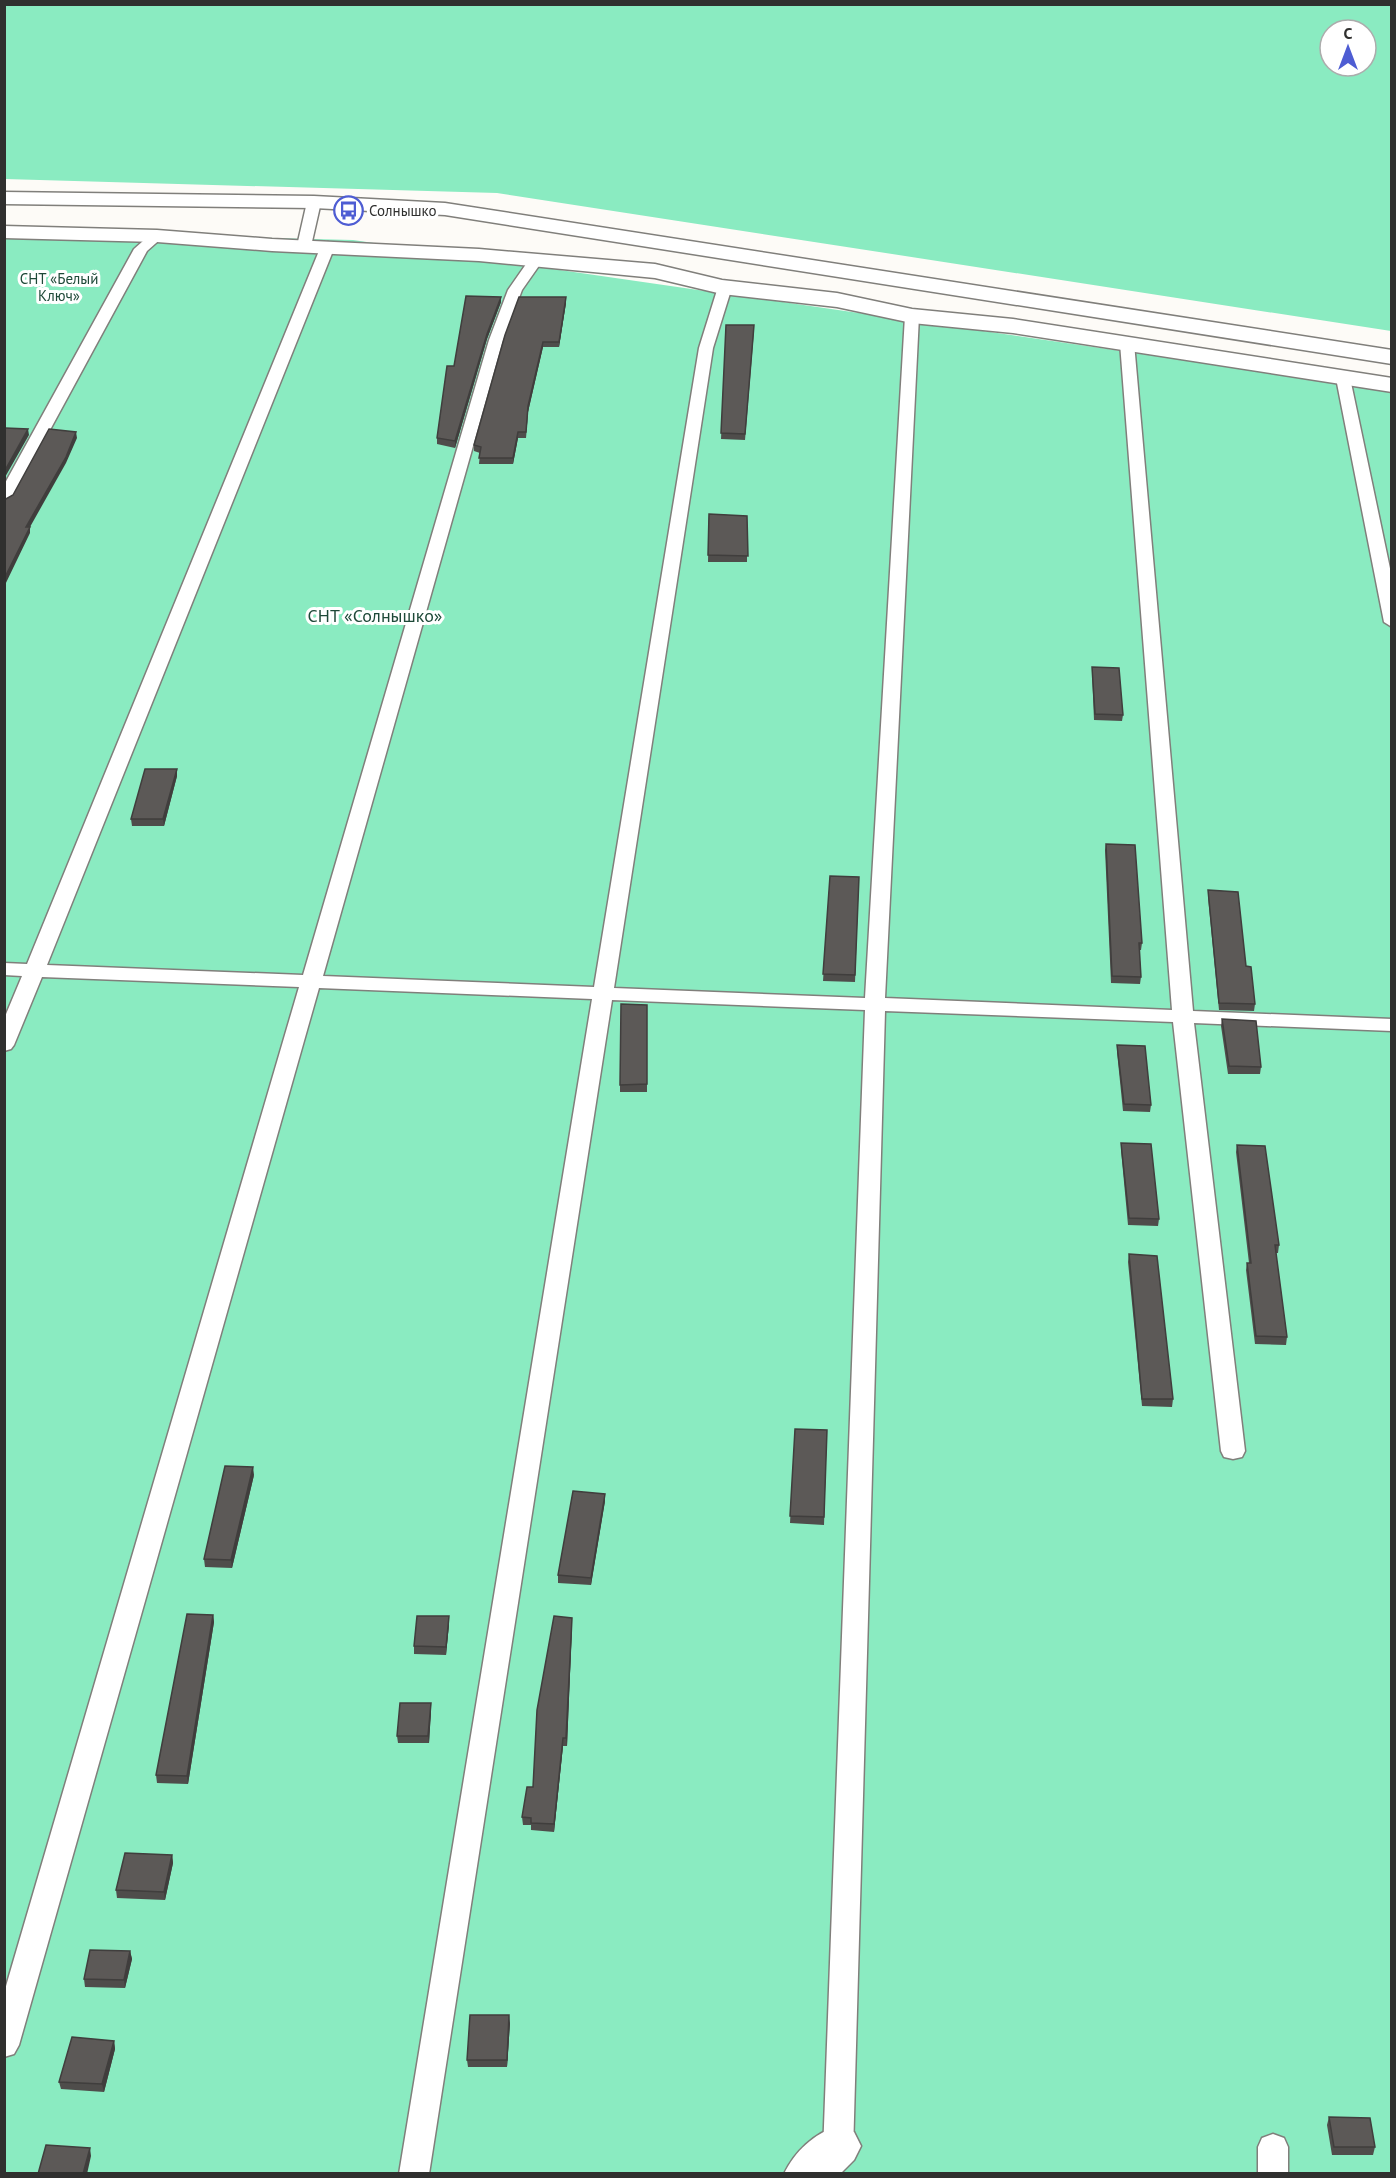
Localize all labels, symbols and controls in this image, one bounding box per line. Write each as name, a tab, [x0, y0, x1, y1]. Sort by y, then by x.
north arrow	[1318, 18, 1378, 78]
text: С	[1344, 23, 1353, 43]
bus stop icon: Солнышко	[332, 194, 364, 226]
place label: Солнышко	[369, 201, 437, 220]
park label: СНТ «Белый Ключ»	[20, 269, 98, 305]
park label: СНТ «Солнышко»	[308, 604, 442, 627]

